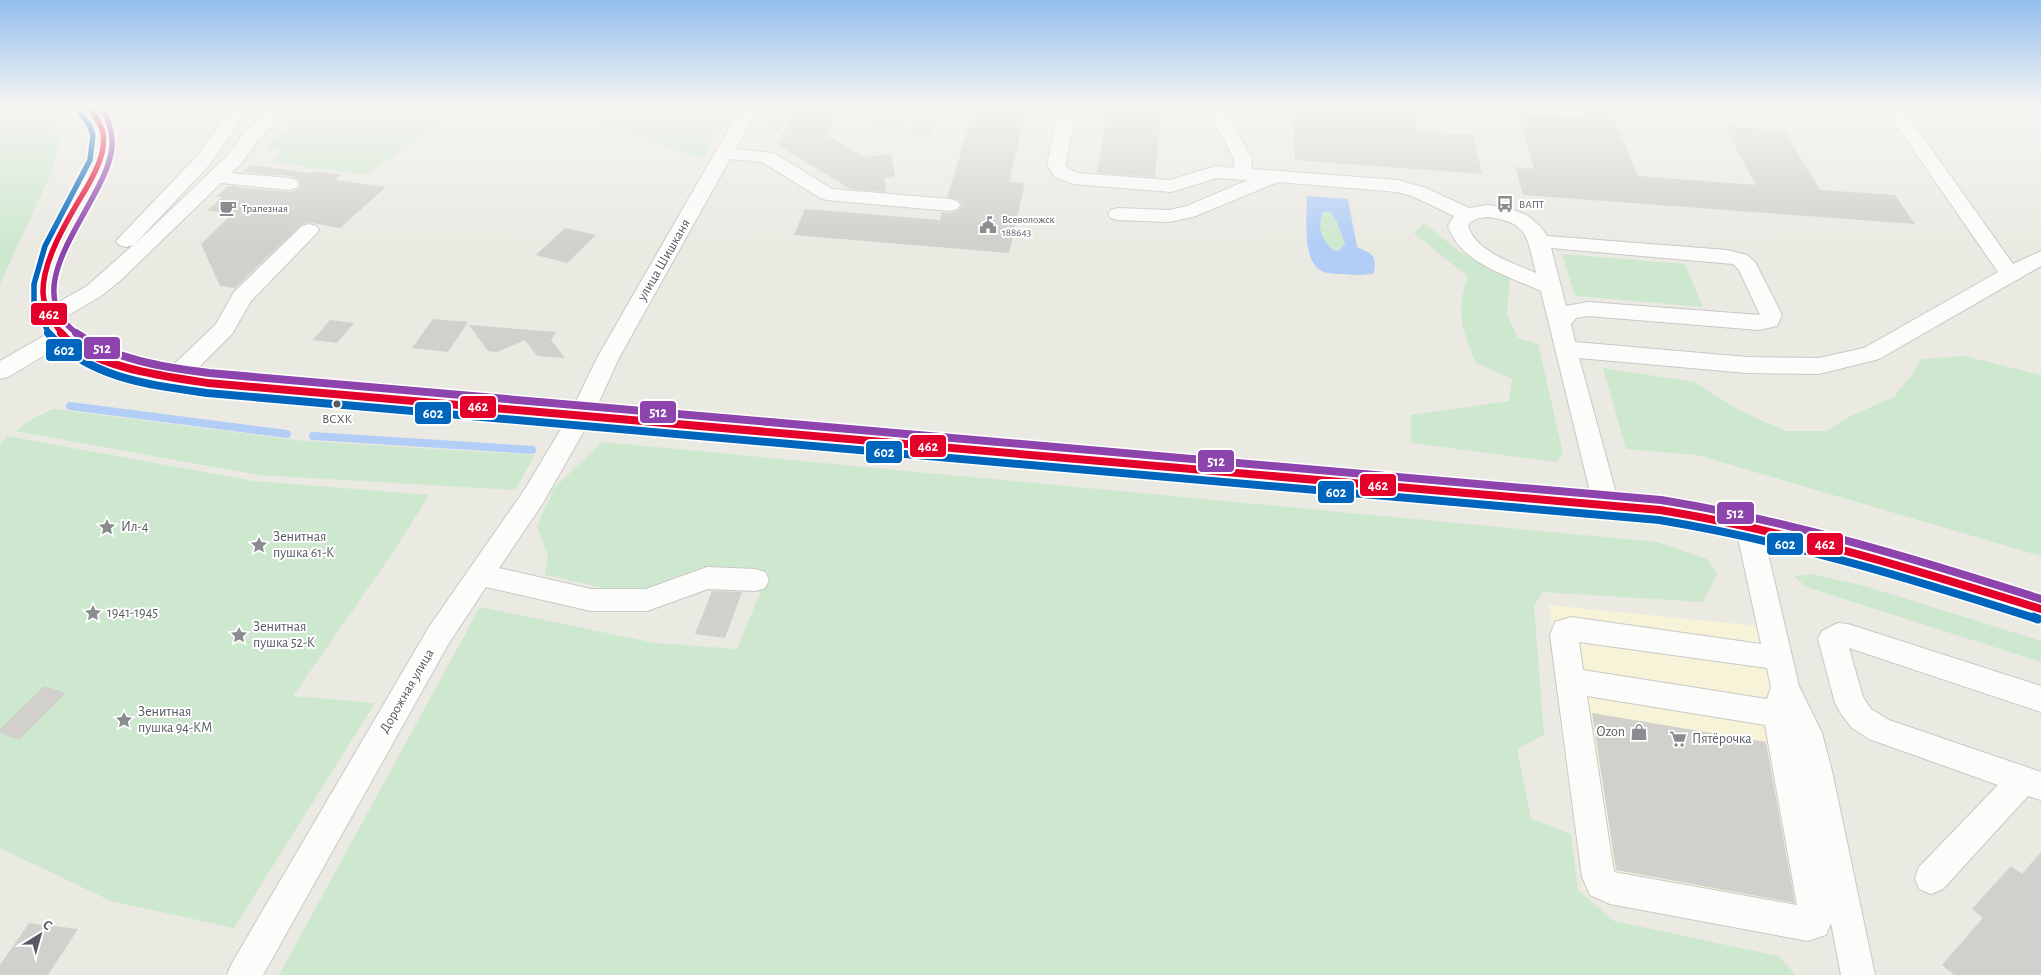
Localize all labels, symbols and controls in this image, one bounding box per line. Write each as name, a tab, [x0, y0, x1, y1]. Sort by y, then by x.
bus stop icon: ВАПТ	[1495, 194, 1515, 214]
cafe icon: Трапезная	[218, 198, 238, 218]
place label: ВАПТ	[1519, 199, 1545, 210]
place label: Трапезная	[242, 203, 288, 214]
place label: Всеволожск 188643	[1002, 214, 1055, 238]
public building icon: Всеволожск 188643	[978, 215, 998, 235]
street label: улица Шишканя	[634, 217, 693, 304]
line badge: 462	[30, 302, 68, 326]
text: 462	[39, 308, 60, 322]
line badge: 512	[83, 336, 121, 360]
line badge: 602	[45, 338, 83, 362]
text: 512	[93, 342, 111, 356]
text: 602	[54, 344, 75, 358]
line badge: 462	[459, 395, 497, 419]
marker: ВСХК	[332, 399, 342, 409]
text: 462	[468, 400, 489, 414]
line badge: 512	[639, 400, 677, 424]
line badge: 602	[414, 401, 452, 425]
text: 512	[649, 406, 667, 420]
text: 602	[423, 407, 444, 421]
place label: ВСХК	[322, 413, 352, 426]
line badge: 462	[909, 434, 947, 458]
line badge: 602	[865, 440, 903, 464]
text: 462	[918, 440, 939, 454]
text: 602	[874, 446, 895, 460]
line badge: 512	[1197, 449, 1235, 473]
text: 512	[1207, 455, 1225, 469]
line badge: 462	[1359, 473, 1397, 497]
text: 462	[1368, 479, 1389, 493]
line badge: 602	[1317, 480, 1355, 504]
text: 602	[1326, 486, 1347, 500]
line badge: 512	[1716, 501, 1755, 525]
text: 512	[1726, 507, 1744, 521]
place icon: Ил-4	[97, 517, 117, 537]
place label: Ил-4	[121, 520, 149, 534]
place label: Зенитная пушка 61-К	[273, 530, 334, 560]
line badge: 602	[1766, 532, 1804, 556]
line badge: 462	[1806, 532, 1844, 556]
place icon: Зенитная пушка 61-К	[249, 535, 269, 555]
text: 602	[1775, 538, 1796, 552]
text: 462	[1815, 538, 1836, 552]
place icon: 1941-1945	[83, 603, 103, 623]
place label: 1941-1945	[107, 606, 158, 620]
place label: Зенитная пушка 52-К	[253, 620, 315, 650]
place icon: Зенитная пушка 52-К	[229, 625, 249, 645]
street label: Дорожная улица	[377, 646, 437, 735]
place label: Зенитная пушка 94-КМ	[138, 705, 213, 735]
place icon: Зенитная пушка 94-КМ	[114, 710, 134, 730]
shop icon: Ozon	[1629, 722, 1649, 742]
place label: Ozon	[1597, 725, 1625, 739]
supermarket icon: Пятёрочка	[1668, 729, 1688, 749]
place label: Пятёрочка	[1692, 732, 1752, 746]
north arrow	[15, 910, 65, 960]
text: С	[40, 917, 55, 933]

